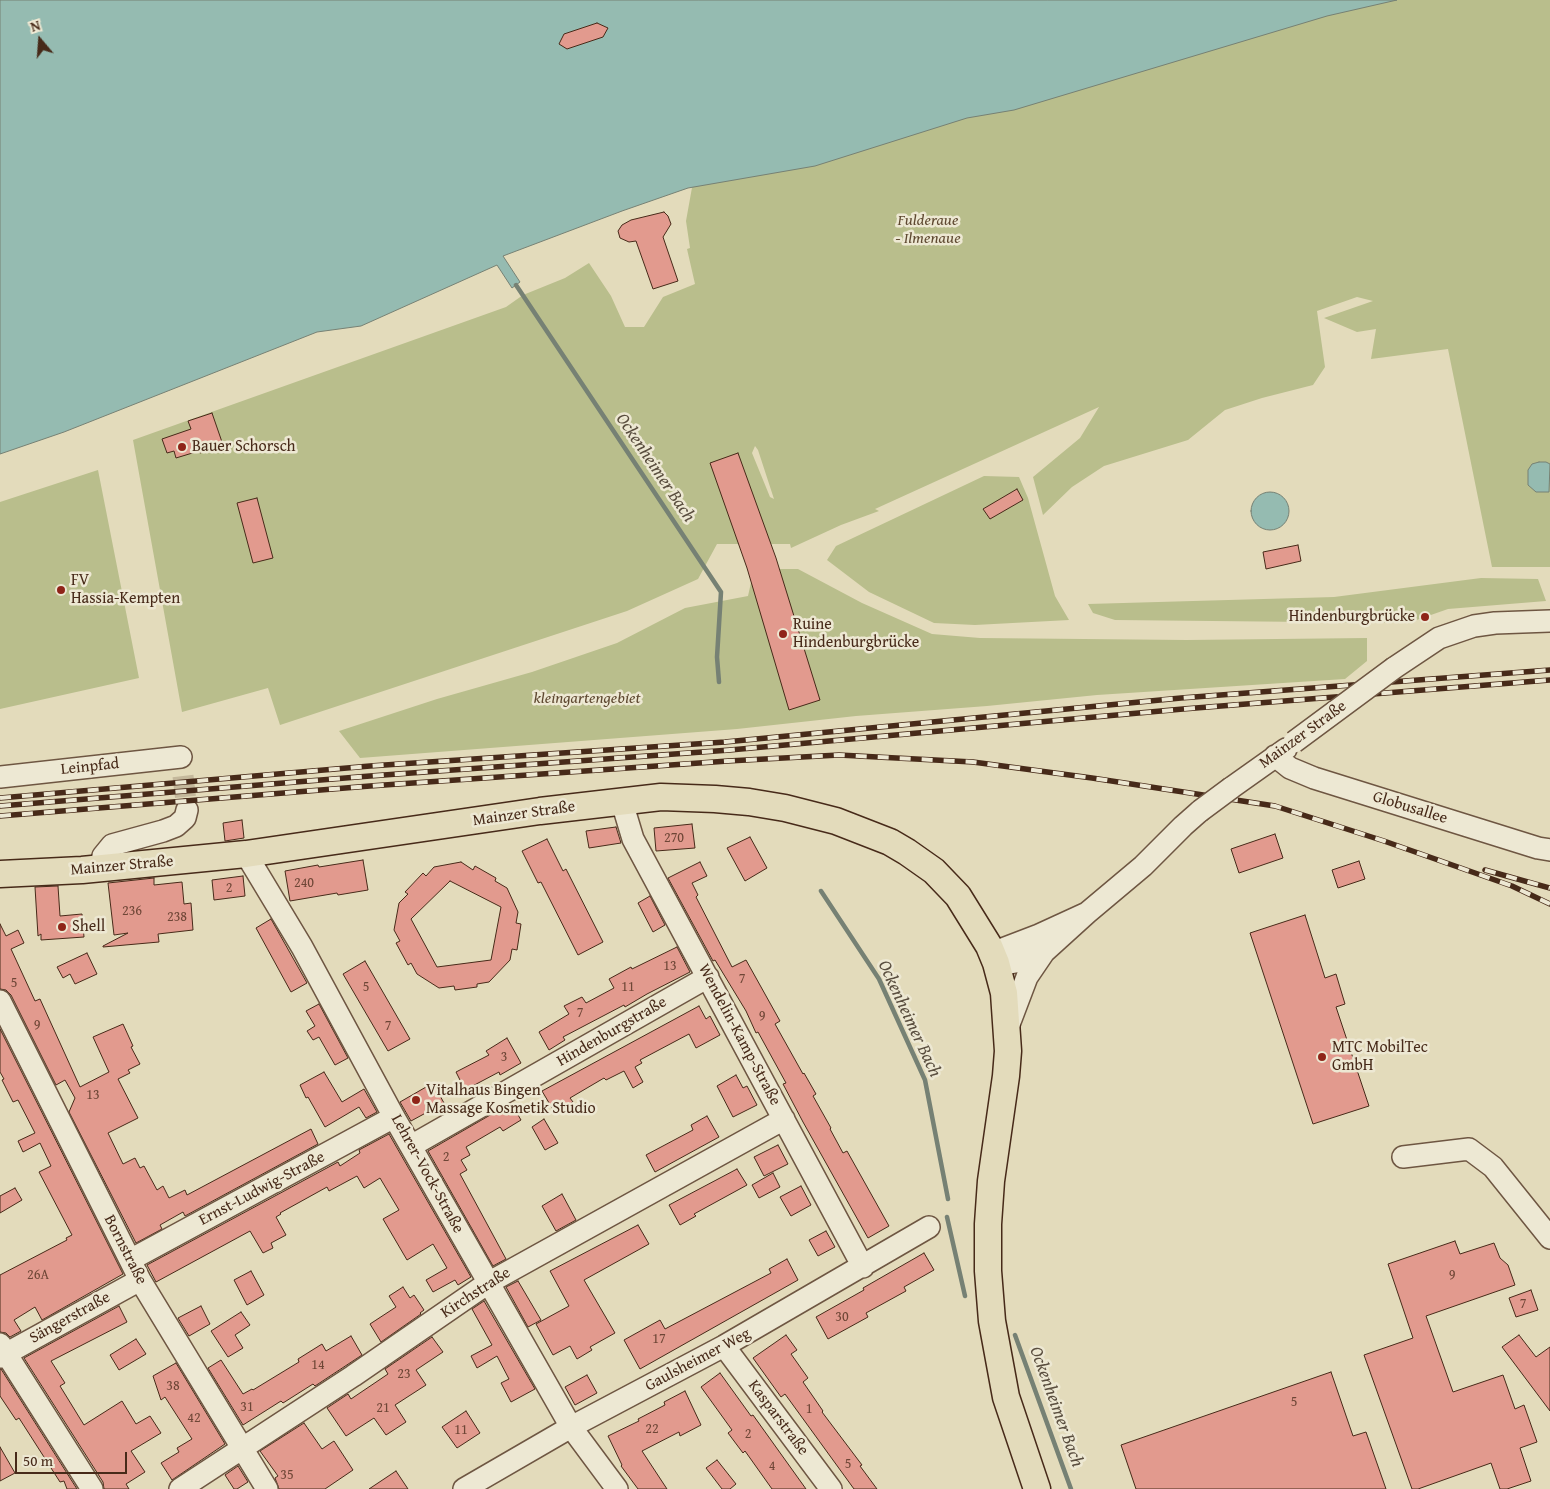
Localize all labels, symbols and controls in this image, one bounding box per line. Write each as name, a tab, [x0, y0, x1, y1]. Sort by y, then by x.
north arrow	[15, 15, 65, 65]
text: N	[28, 15, 43, 37]
park label: Fulderaue - Ilmenaue	[895, 211, 961, 249]
water label: Ockenheimer Bach	[611, 409, 699, 527]
place label: Bauer Schorsch	[192, 437, 296, 457]
marker: Bauer Schorsch	[176, 441, 188, 453]
place label: FV Hassia-Kempten	[71, 571, 180, 609]
marker: FV Hassia-Kempten	[55, 584, 67, 596]
place label: Hindenburgbrücke	[1289, 607, 1415, 627]
marker: Hindenburgbrücke	[1419, 611, 1431, 623]
place label: Ruine Hindenburgbrücke	[793, 615, 919, 653]
marker: Ruine Hindenburgbrücke	[777, 628, 789, 640]
park label: kleingartengebiet	[534, 689, 640, 709]
street label: Mainzer Straße	[1256, 697, 1350, 773]
street label: Leinpfad	[60, 754, 120, 780]
street label: Globusallee	[1370, 788, 1450, 828]
street label: Mainzer Straße	[472, 797, 576, 831]
house number: 270	[664, 830, 684, 846]
street label: Mainzer Straße	[70, 852, 174, 880]
house number: 240	[294, 875, 314, 891]
house number: 2	[226, 880, 232, 896]
house number: 236	[122, 903, 142, 919]
house number: 238	[167, 909, 187, 925]
place label: Shell	[72, 917, 105, 937]
marker: Shell	[56, 921, 68, 933]
water label: Ockenheimer Bach	[872, 957, 946, 1081]
house number: 13	[663, 958, 677, 974]
street label: Wendelin-Kamp-Straße	[694, 961, 784, 1109]
house number: 7	[739, 971, 745, 987]
house number: 5	[11, 975, 17, 991]
house number: 5	[363, 979, 369, 995]
house number: 11	[621, 979, 635, 995]
street label: Hindenburgstraße	[554, 993, 670, 1071]
house number: 7	[577, 1005, 583, 1021]
house number: 9	[759, 1008, 765, 1024]
house number: 9	[34, 1017, 40, 1033]
house number: 7	[385, 1018, 391, 1034]
place label: MTC MobilTec GmbH	[1332, 1038, 1428, 1076]
house number: 3	[501, 1049, 507, 1065]
marker: MTC MobilTec GmbH	[1316, 1051, 1328, 1063]
place label: Vitalhaus Bingen Massage Kosmetik Studio	[426, 1081, 596, 1119]
house number: 13	[86, 1087, 100, 1103]
marker: Vitalhaus Bingen Massage Kosmetik Studio	[410, 1094, 422, 1106]
street label: Lehrer-Vock-Straße	[386, 1111, 468, 1237]
street label: Ernst-Ludwig-Straße	[196, 1148, 328, 1230]
house number: 2	[443, 1149, 449, 1165]
street label: Bornstraße	[99, 1212, 151, 1288]
street label: Kirchstraße	[438, 1263, 514, 1323]
house number: 26A	[27, 1267, 49, 1283]
house number: 9	[1449, 1267, 1455, 1283]
street label: Sängerstraße	[26, 1288, 114, 1348]
house number: 7	[1520, 1296, 1526, 1312]
house number: 30	[835, 1309, 849, 1325]
street label: Gaulsheimer Weg	[642, 1324, 754, 1396]
house number: 17	[652, 1331, 666, 1347]
water label: Ockenheimer Bach	[1024, 1344, 1088, 1470]
house number: 14	[311, 1357, 325, 1373]
house number: 23	[397, 1366, 411, 1382]
street label: Kasparstraße	[744, 1377, 812, 1459]
house number: 38	[166, 1378, 180, 1394]
house number: 5	[1291, 1394, 1297, 1410]
house number: 31	[240, 1399, 254, 1415]
house number: 21	[376, 1400, 390, 1416]
house number: 1	[806, 1401, 812, 1417]
house number: 42	[187, 1410, 201, 1426]
house number: 22	[645, 1421, 659, 1437]
house number: 11	[454, 1422, 468, 1438]
house number: 2	[745, 1426, 751, 1442]
scale bar	[18, 1442, 130, 1474]
text: 50 m	[23, 1450, 53, 1471]
house number: 5	[845, 1456, 851, 1472]
house number: 4	[769, 1458, 775, 1474]
house number: 35	[280, 1467, 294, 1483]

